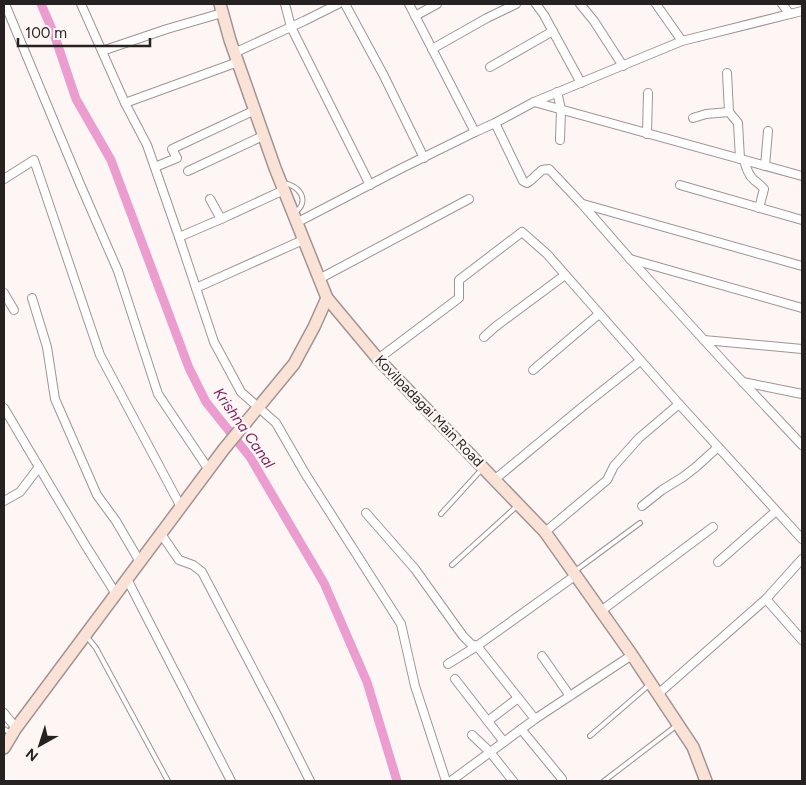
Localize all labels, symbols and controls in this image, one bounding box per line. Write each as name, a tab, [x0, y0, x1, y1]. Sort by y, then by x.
scale bar	[18, 15, 150, 47]
text: 100 m	[25, 24, 67, 42]
street label: Kovilpadagai Main Road	[371, 352, 487, 470]
water label: Krishna Canal	[210, 384, 279, 472]
north arrow	[15, 720, 65, 770]
text: N	[23, 745, 42, 765]

